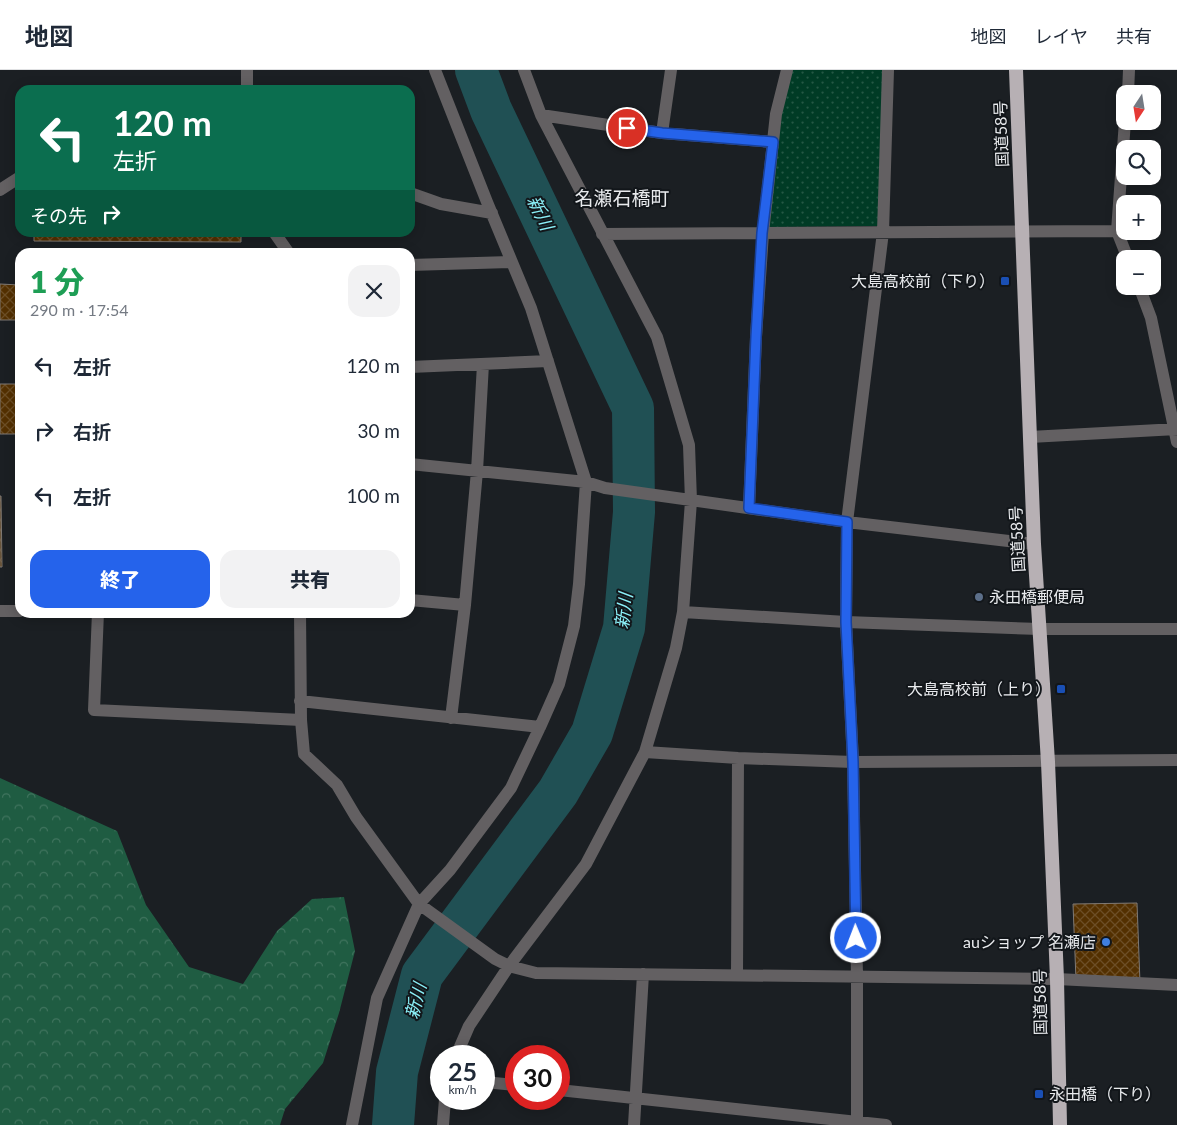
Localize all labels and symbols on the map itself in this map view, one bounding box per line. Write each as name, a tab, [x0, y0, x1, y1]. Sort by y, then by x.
north arrow	[1116, 85, 1161, 130]
street label: 国道58号	[990, 100, 1011, 168]
pin	[606, 107, 648, 149]
district label: 名瀬石橋町	[574, 186, 670, 209]
water label: 新川	[523, 192, 560, 235]
place label: 大島高校前（下り）	[851, 271, 995, 290]
marker: 大島高校前（下り）	[999, 275, 1011, 287]
street label: 国道58号	[1005, 505, 1028, 573]
place label: 永田橋郵便局	[989, 587, 1085, 606]
water label: 新川	[610, 590, 636, 630]
marker: 永田橋郵便局	[973, 591, 985, 603]
place label: 大島高校前（上り）	[907, 679, 1051, 698]
marker: 大島高校前（上り）	[1055, 683, 1067, 695]
position arrow	[829, 911, 881, 963]
place label: auショップ 名瀬店	[963, 932, 1096, 951]
marker: auショップ 名瀬店	[1100, 936, 1112, 948]
street label: 国道58号	[1029, 969, 1050, 1035]
water label: 新川	[400, 979, 431, 1021]
speed limit sign: 30	[505, 1045, 570, 1110]
place label: 永田橋（下り）	[1049, 1084, 1161, 1103]
marker: 永田橋（下り）	[1033, 1088, 1045, 1100]

